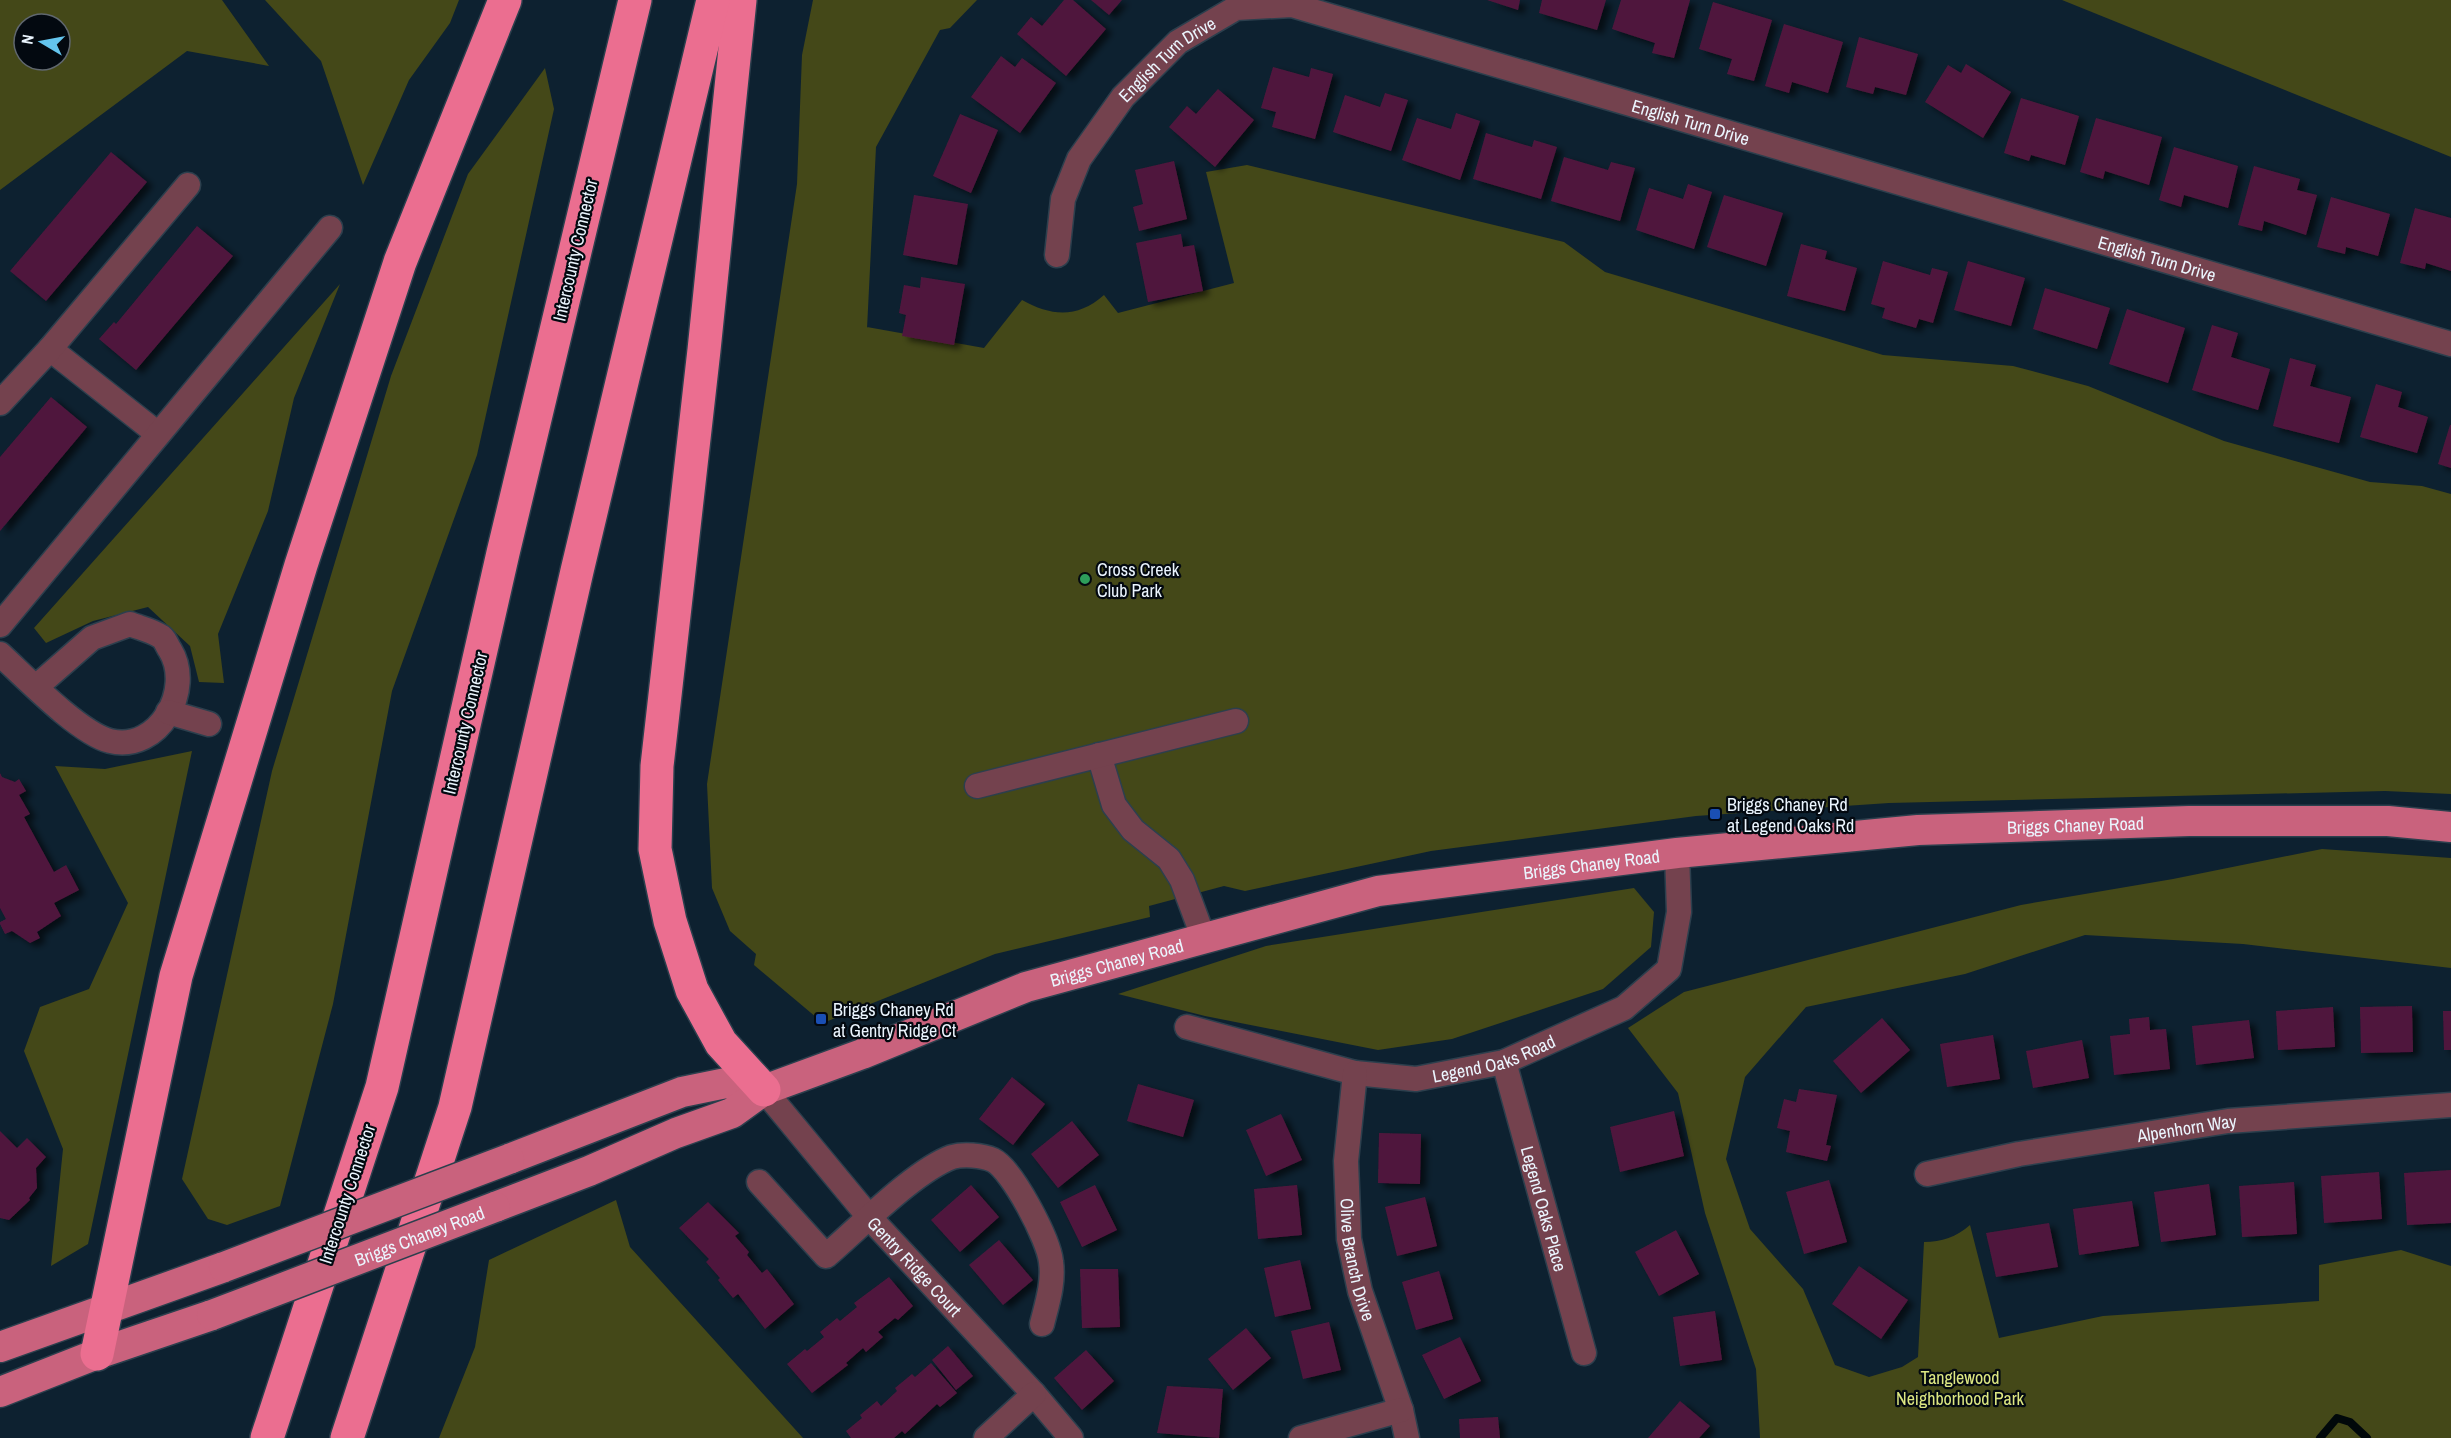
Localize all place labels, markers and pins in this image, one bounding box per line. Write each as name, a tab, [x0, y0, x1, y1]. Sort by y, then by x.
place label: Cross Creek Club Park	[1097, 557, 1180, 603]
marker: Cross Creek Club Park	[1078, 572, 1092, 586]
place label: Briggs Chaney Rd at Legend Oaks Rd	[1727, 792, 1854, 838]
marker: Briggs Chaney Rd at Legend Oaks Rd	[1708, 807, 1722, 821]
place label: Briggs Chaney Rd at Gentry Ridge Ct	[833, 997, 956, 1043]
marker: Briggs Chaney Rd at Gentry Ridge Ct	[814, 1012, 828, 1026]

